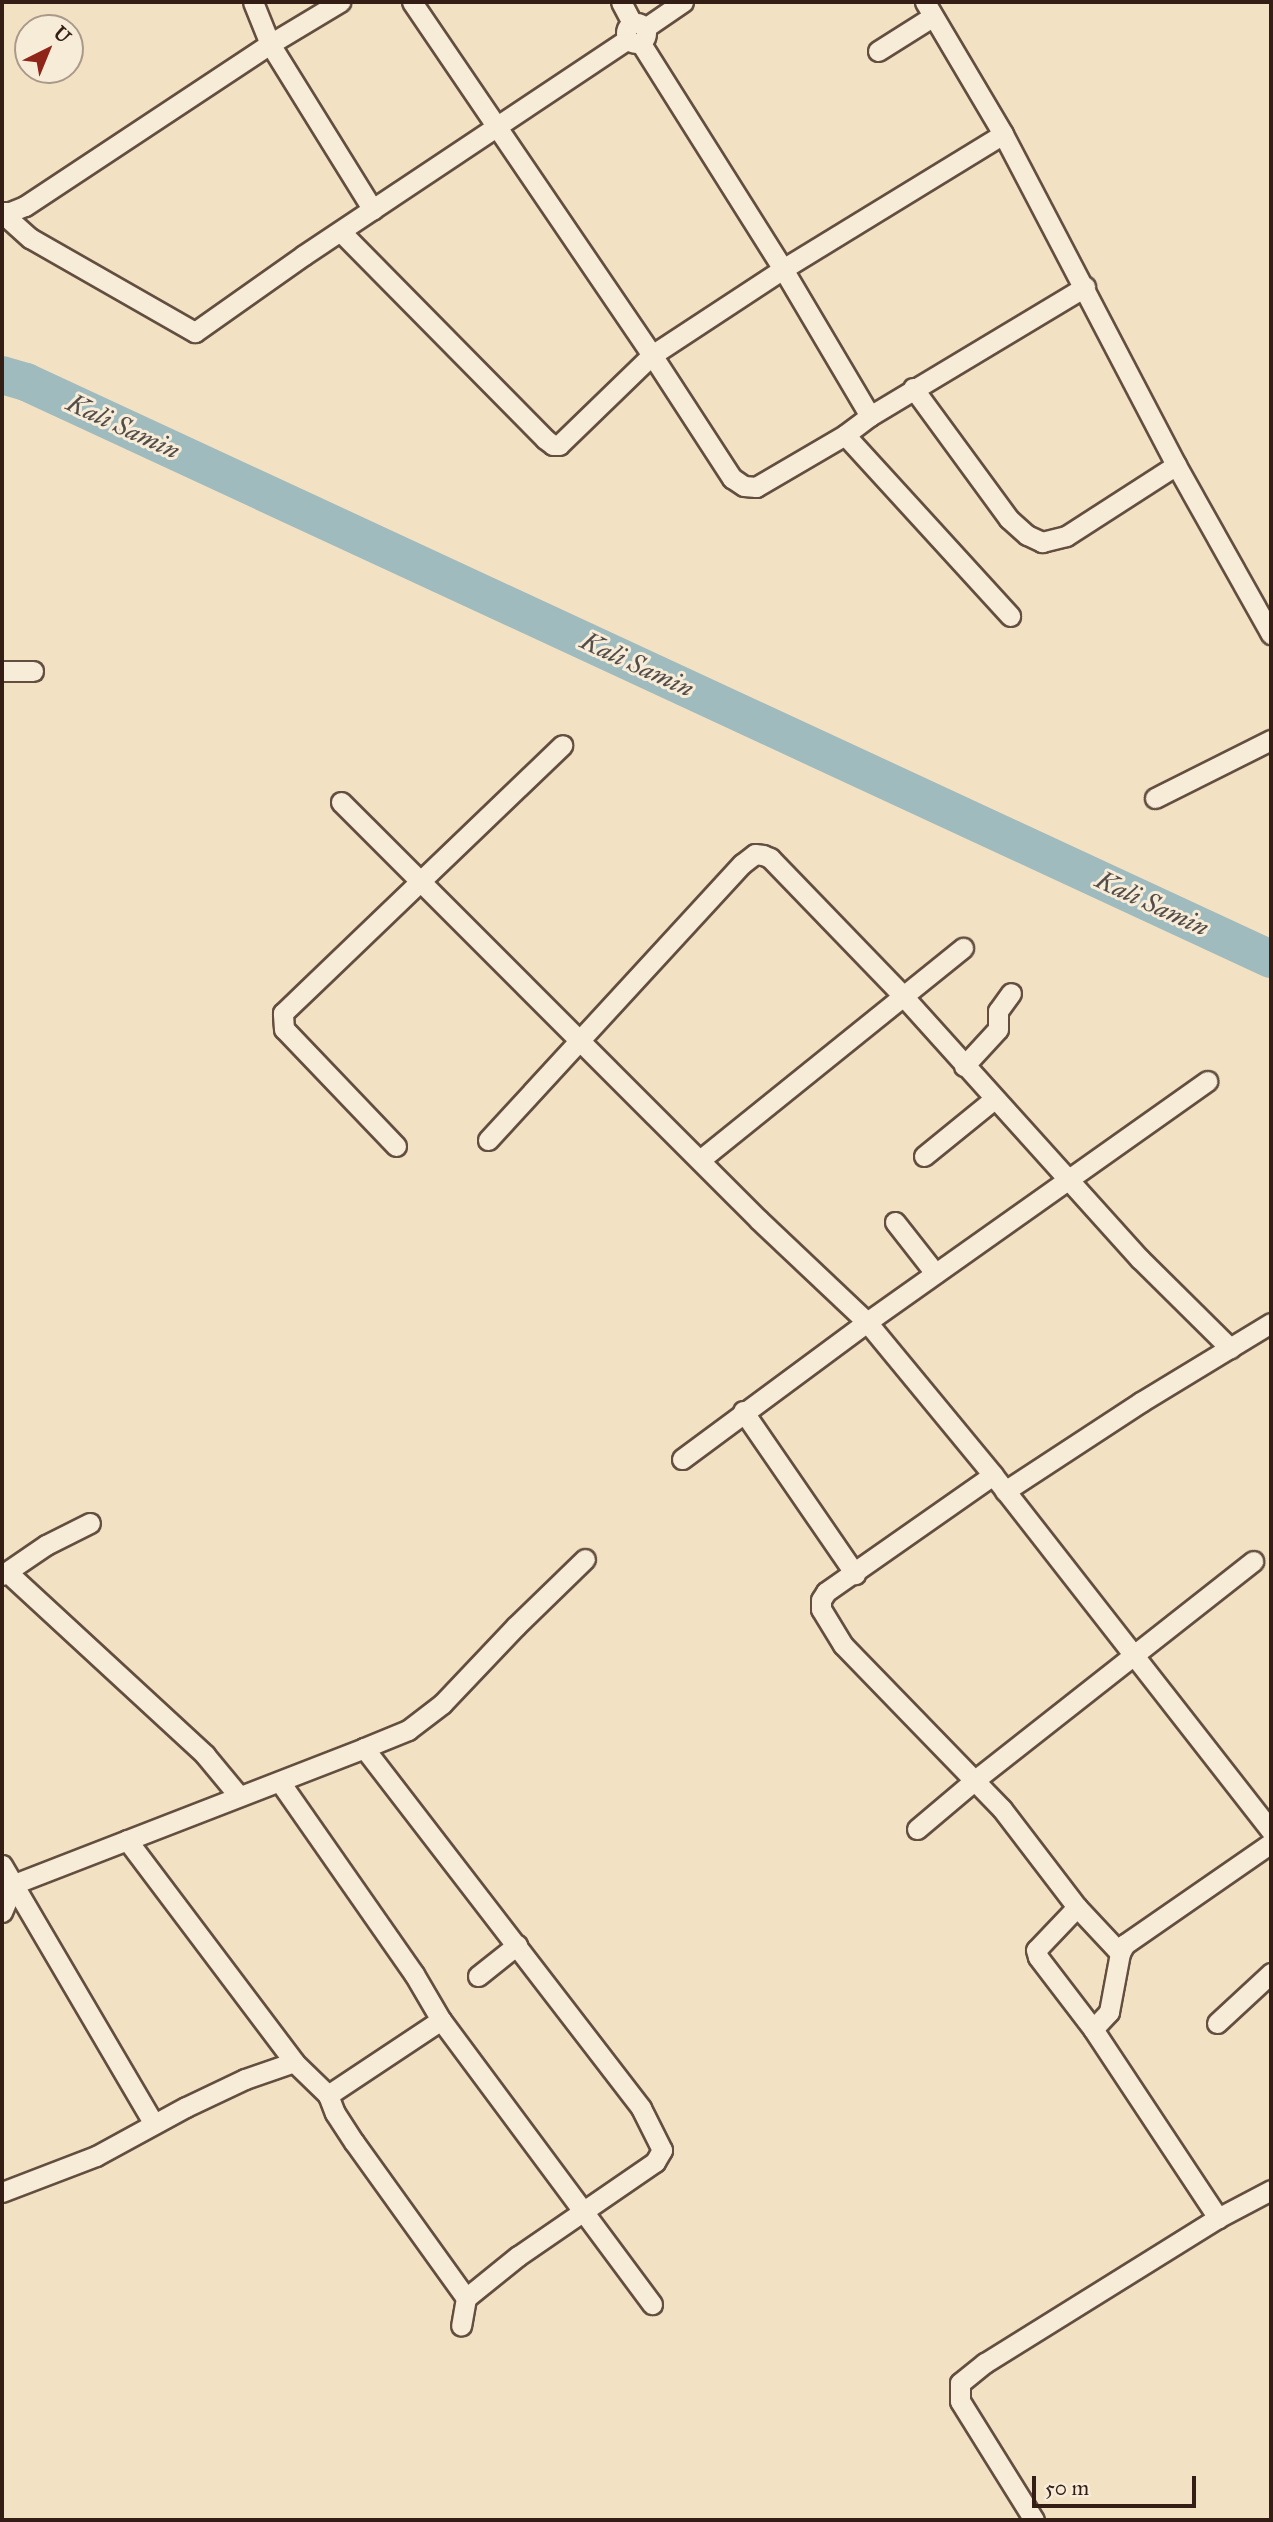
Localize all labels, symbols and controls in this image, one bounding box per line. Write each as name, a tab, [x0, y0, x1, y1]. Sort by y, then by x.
north arrow	[14, 14, 84, 84]
text: U	[49, 21, 76, 48]
water label: Kali Samin	[62, 387, 184, 467]
water label: Kali Samin	[576, 625, 698, 705]
water label: Kali Samin	[1091, 864, 1213, 944]
scale bar	[1035, 2462, 1200, 2506]
text: 50 m	[1045, 2475, 1089, 2501]

